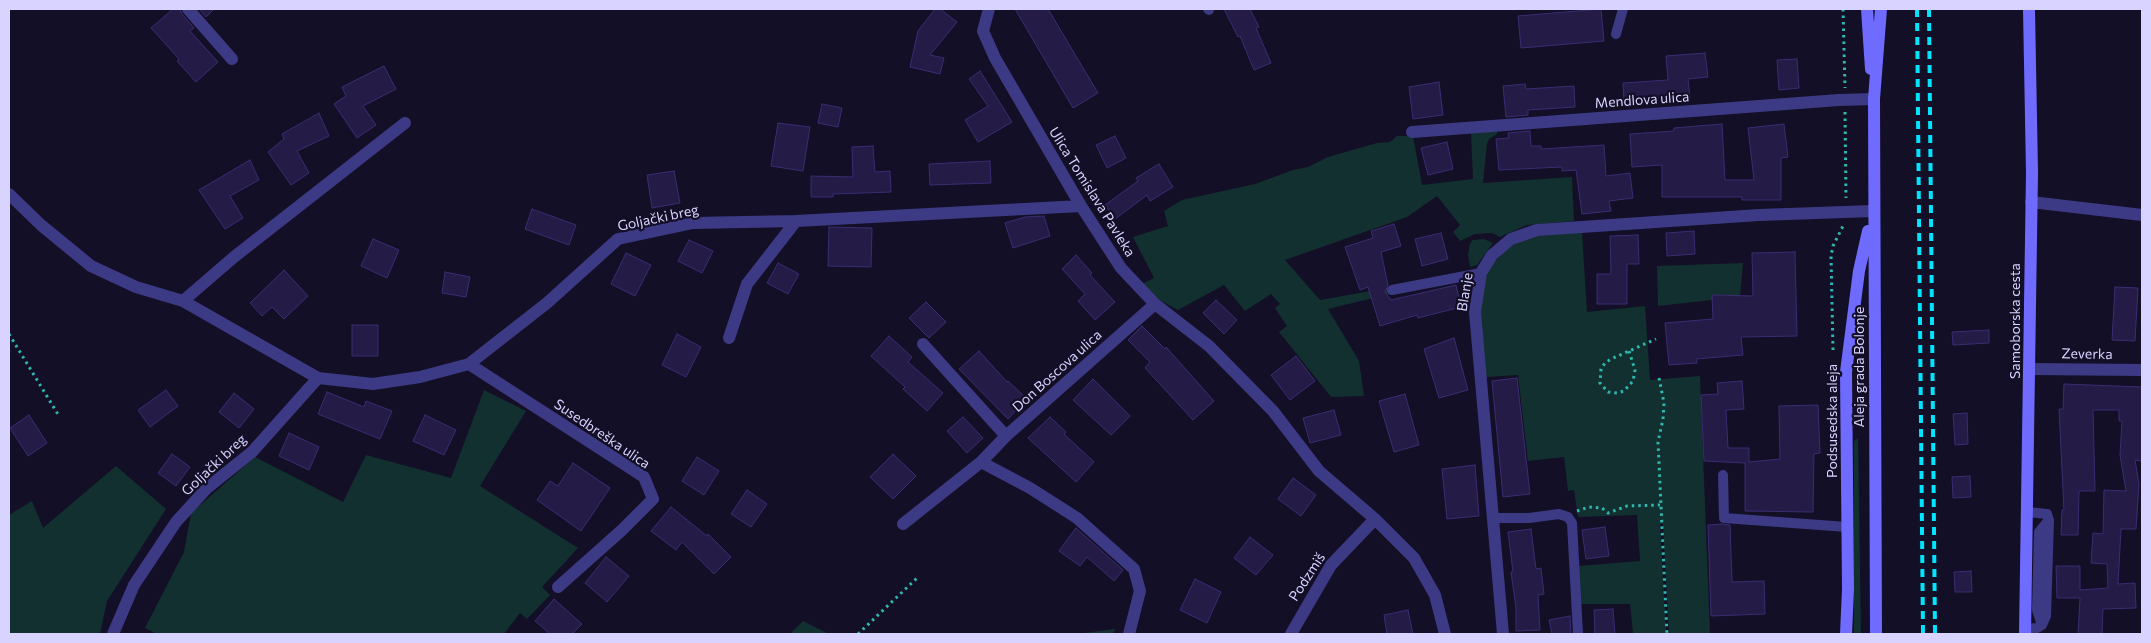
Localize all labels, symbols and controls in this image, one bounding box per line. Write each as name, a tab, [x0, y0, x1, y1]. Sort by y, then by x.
street label: Mendlova ulica	[1594, 88, 1690, 112]
street label: Ulica Tomislava Pavleka	[1045, 124, 1139, 260]
street label: Goljački breg	[616, 201, 700, 235]
street label: Samoborska cesta	[2007, 263, 2023, 379]
street label: Blanje	[1454, 271, 1476, 313]
street label: Aleja grada Bolonje	[1851, 307, 1867, 427]
street label: Don Boscova ulica	[1009, 327, 1105, 415]
street label: Zeverka	[2061, 345, 2113, 363]
street label: Podsusedska aleja	[1824, 364, 1840, 478]
street label: Susedbreška ulica	[551, 396, 653, 472]
street label: Goljački breg	[178, 431, 250, 499]
street label: Podzmiš	[1285, 550, 1329, 604]

